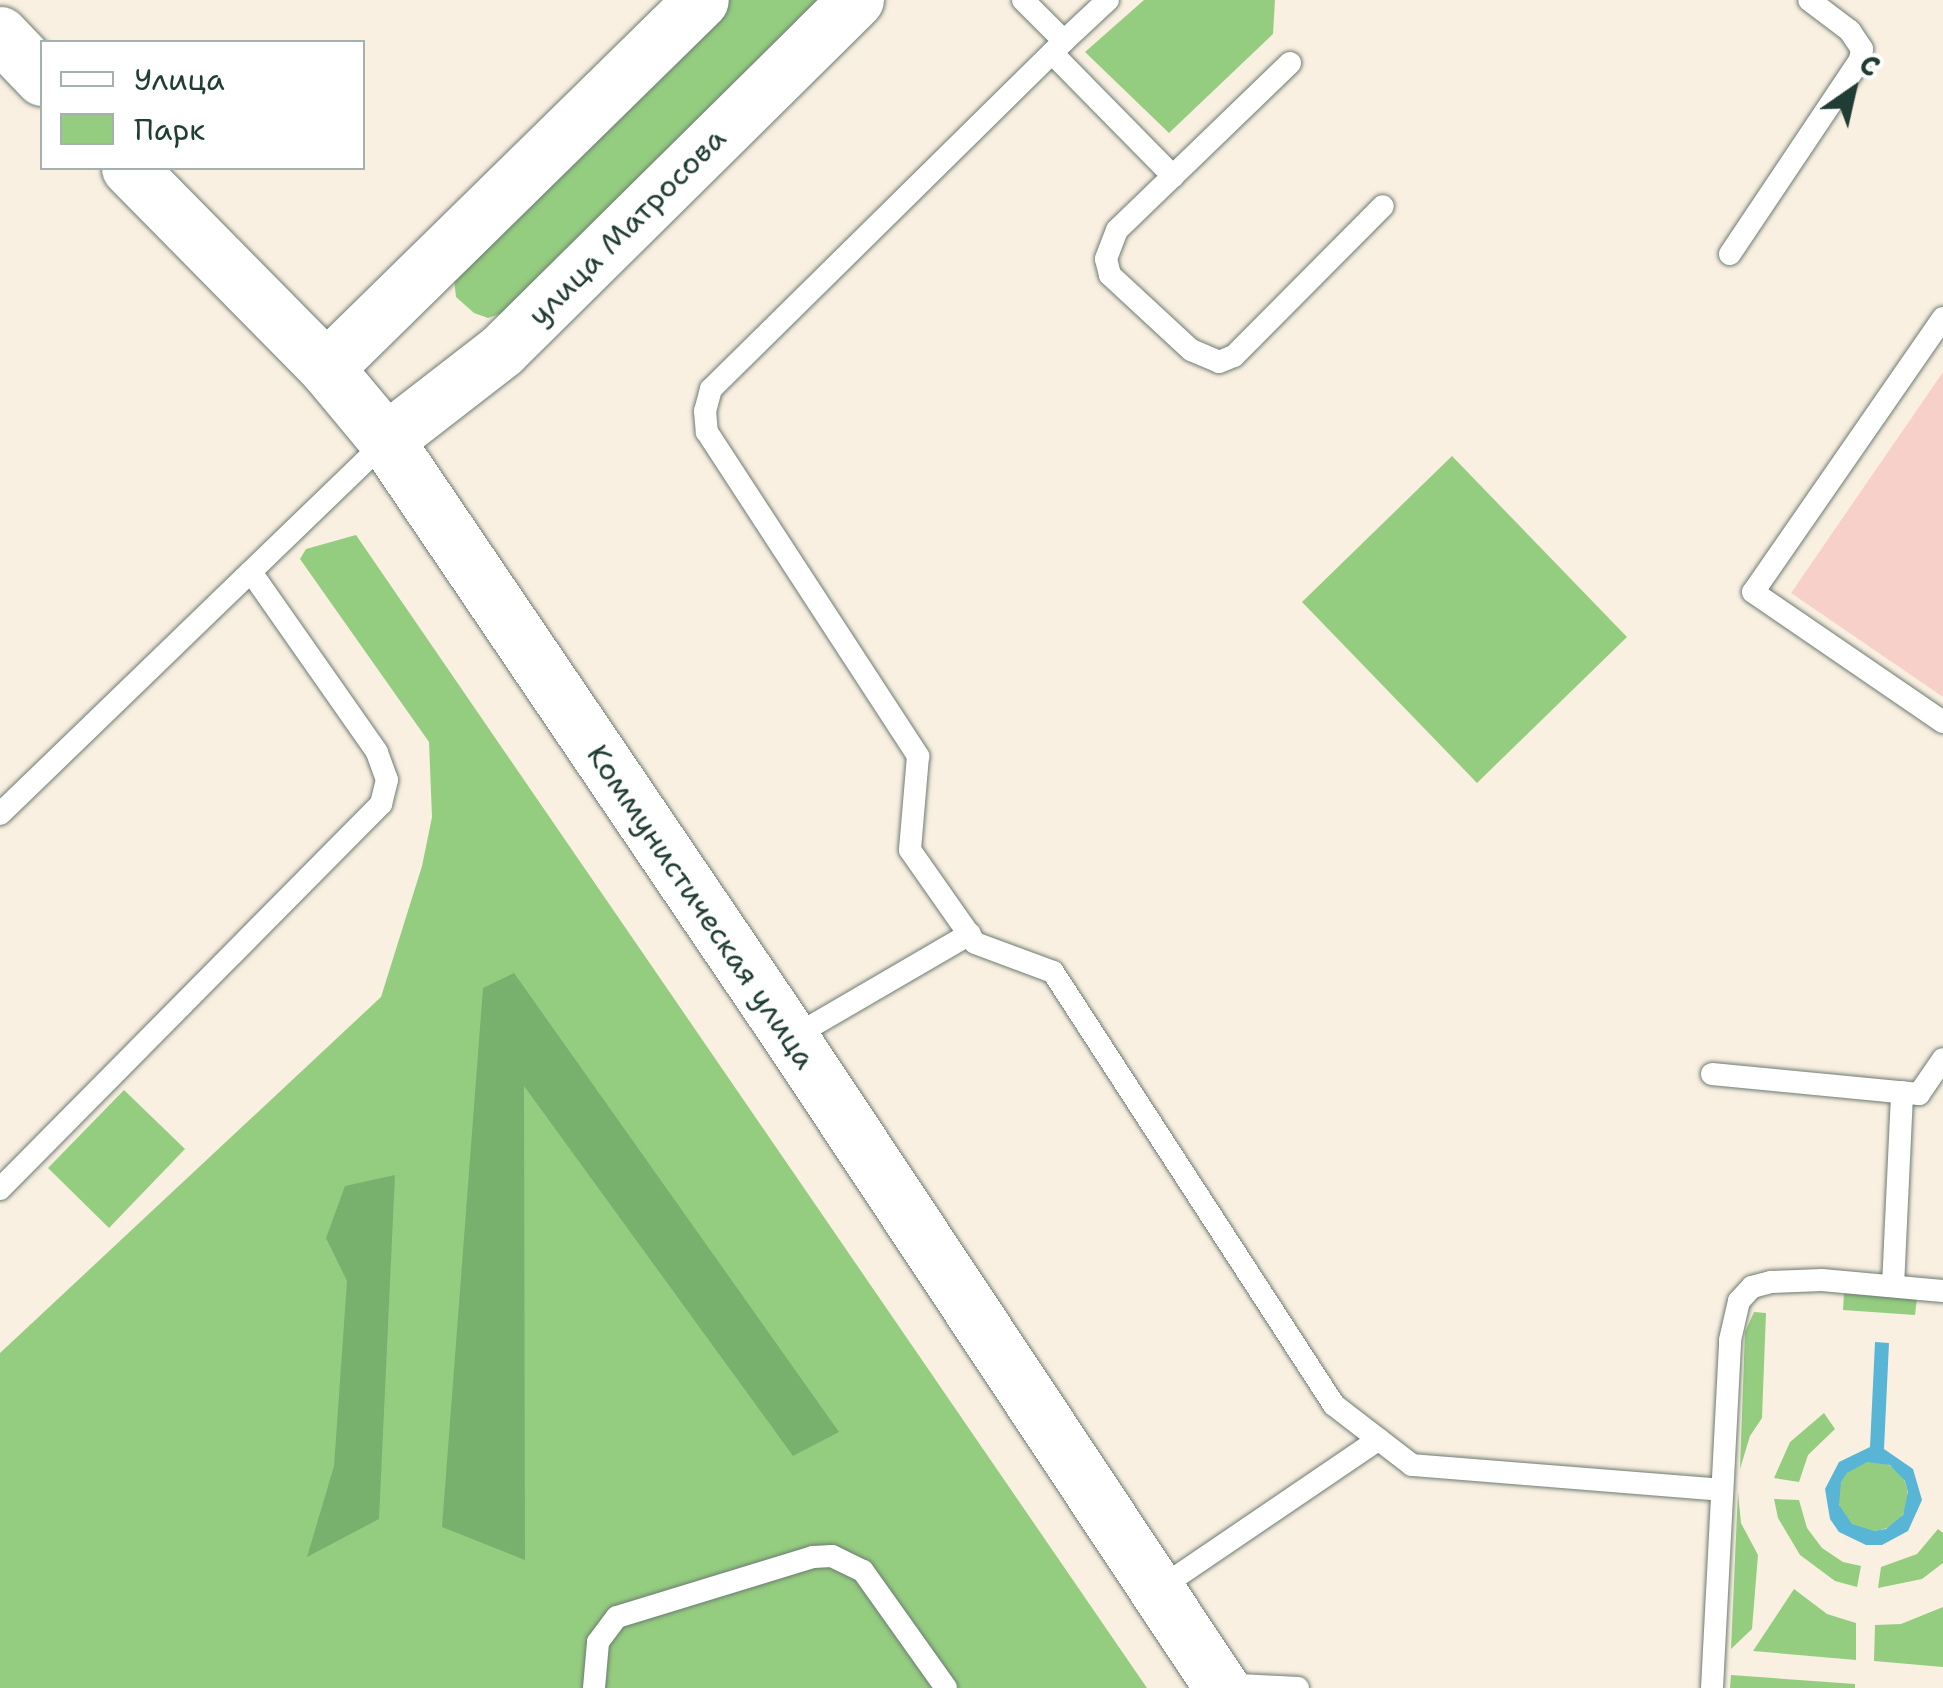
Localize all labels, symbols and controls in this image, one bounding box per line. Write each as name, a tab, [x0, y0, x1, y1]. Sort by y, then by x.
legend	[40, 40, 365, 170]
north arrow	[1803, 40, 1903, 140]
text: С	[1852, 45, 1888, 86]
text: Улица	[134, 59, 225, 100]
text: Парк	[134, 109, 205, 150]
street label: улица Матросова	[521, 121, 733, 333]
street label: Коммунистическая улица	[579, 738, 823, 1076]

